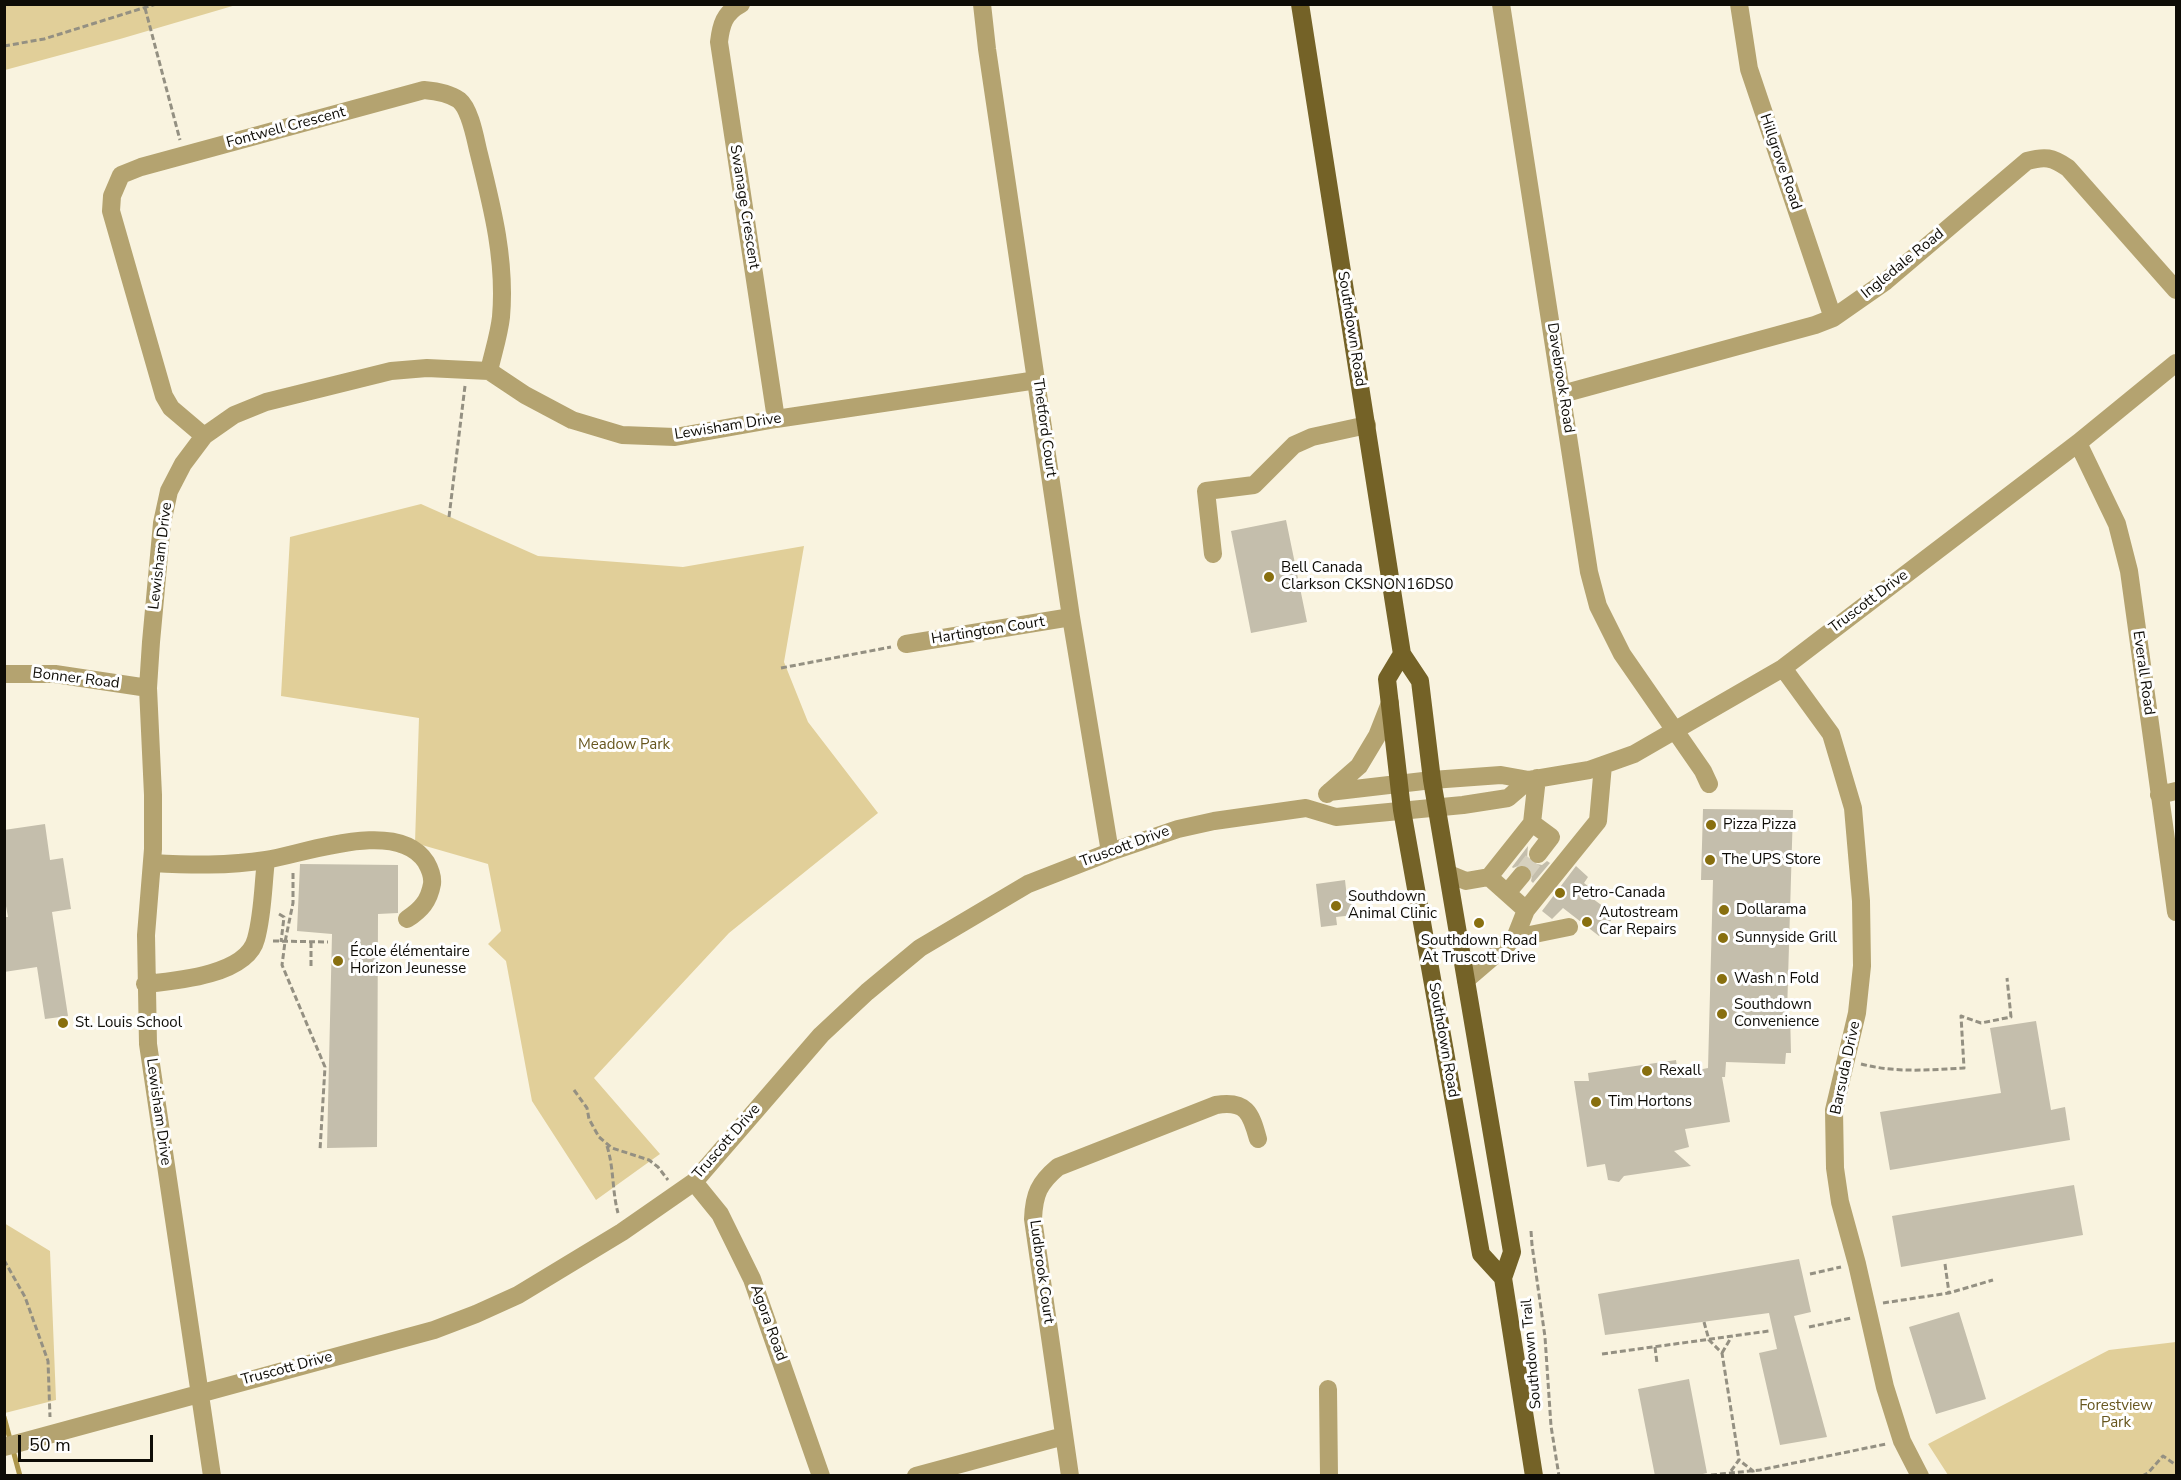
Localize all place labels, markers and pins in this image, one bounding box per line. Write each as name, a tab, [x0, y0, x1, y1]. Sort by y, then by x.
place label: Bell Canada Clarkson CKSNON16DS0	[1281, 559, 1454, 594]
marker: Bell Canada Clarkson CKSNON16DS0	[1262, 570, 1276, 584]
place label: Pizza Pizza	[1723, 816, 1796, 834]
marker: Pizza Pizza	[1704, 818, 1718, 832]
place label: The UPS Store	[1722, 851, 1821, 869]
marker: The UPS Store	[1703, 853, 1717, 867]
place label: Petro-Canada	[1572, 884, 1666, 902]
marker: Petro-Canada	[1553, 886, 1567, 900]
place label: Southdown Animal Clinic	[1348, 888, 1437, 923]
marker: Southdown Animal Clinic	[1329, 899, 1343, 913]
place label: Dollarama	[1736, 901, 1806, 919]
marker: Dollarama	[1717, 903, 1731, 917]
place label: Autostream Car Repairs	[1599, 904, 1678, 939]
marker: Autostream Car Repairs	[1580, 915, 1594, 929]
marker: Southdown Road At Truscott Drive	[1472, 916, 1486, 930]
place label: Sunnyside Grill	[1735, 929, 1837, 947]
marker: Sunnyside Grill	[1716, 931, 1730, 945]
place label: Southdown Road At Truscott Drive	[1421, 932, 1537, 967]
place label: École élémentaire Horizon Jeunesse	[350, 943, 470, 978]
marker: École élémentaire Horizon Jeunesse	[331, 954, 345, 968]
place label: Wash n Fold	[1734, 970, 1819, 988]
marker: Wash n Fold	[1715, 972, 1729, 986]
place label: Southdown Convenience	[1734, 996, 1819, 1031]
marker: Southdown Convenience	[1715, 1007, 1729, 1021]
place label: St. Louis School	[75, 1014, 182, 1032]
marker: St. Louis School	[56, 1016, 70, 1030]
place label: Rexall	[1659, 1062, 1701, 1080]
marker: Rexall	[1640, 1064, 1654, 1078]
place label: Tim Hortons	[1608, 1093, 1692, 1111]
marker: Tim Hortons	[1589, 1095, 1603, 1109]

